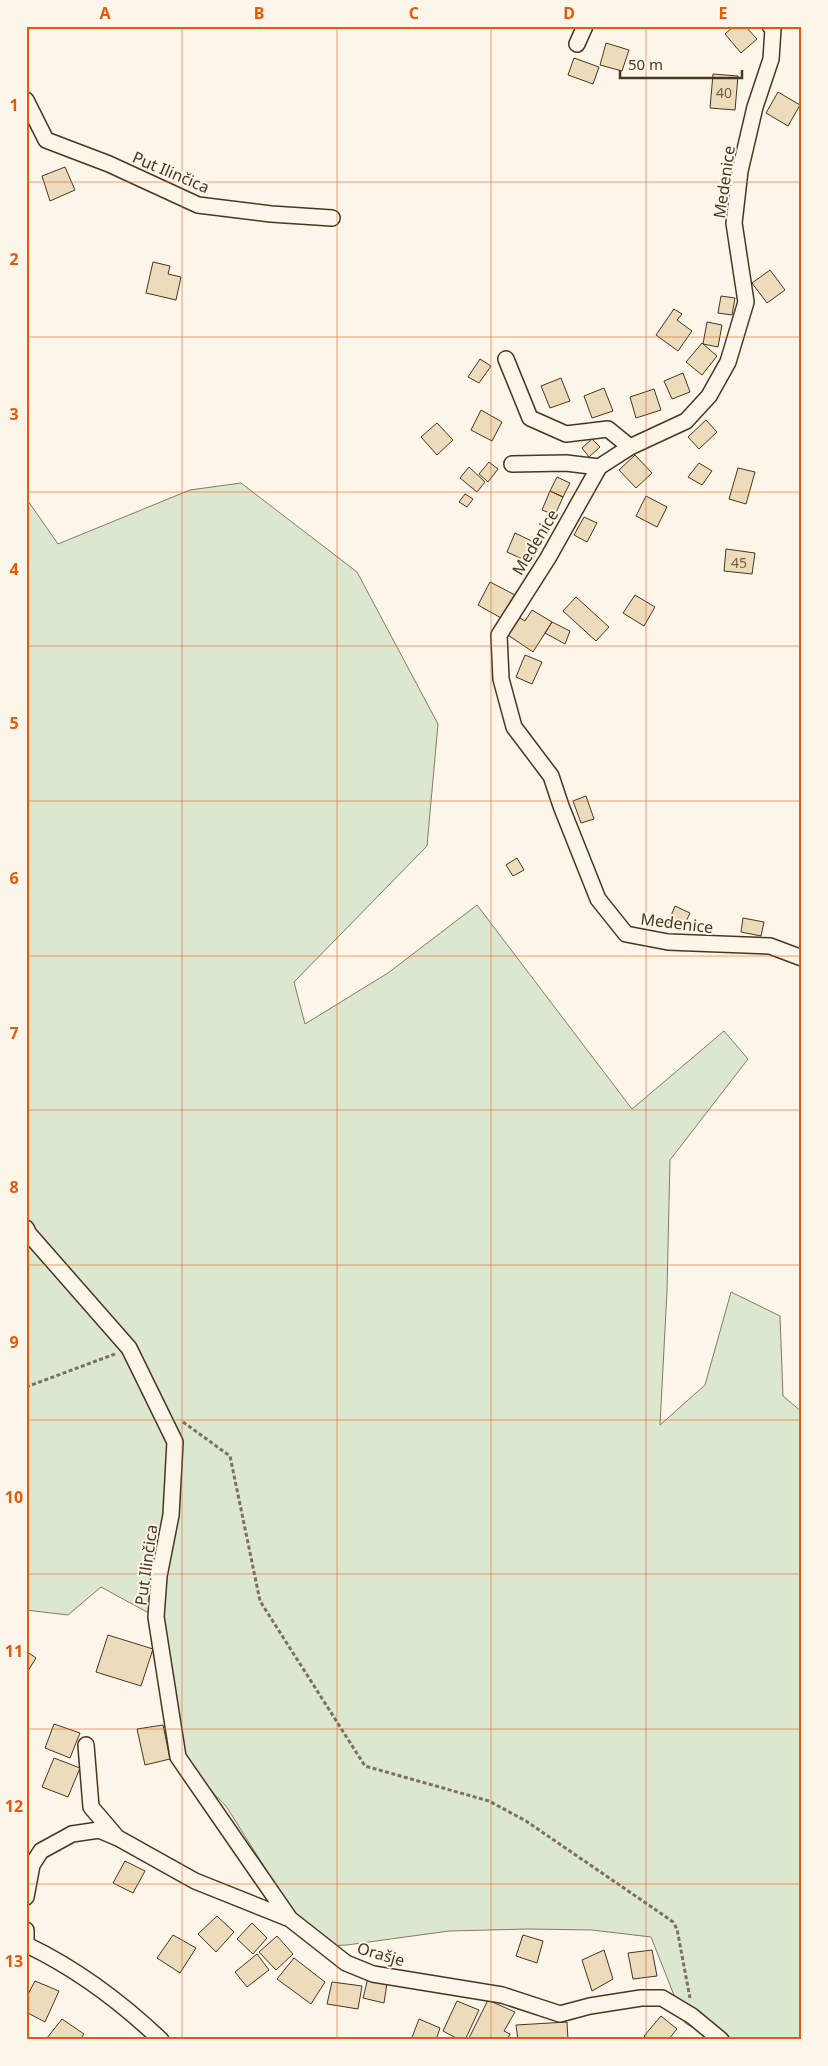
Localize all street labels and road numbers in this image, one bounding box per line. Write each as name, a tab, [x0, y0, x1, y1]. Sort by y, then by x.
street label: Medenice	[708, 144, 740, 220]
street label: Put Ilinčica	[129, 146, 213, 198]
street label: Medenice	[507, 505, 563, 579]
street label: Medenice	[639, 908, 715, 938]
street label: Put Ilinčica	[129, 1523, 163, 1607]
street label: Orašje	[355, 1937, 407, 1971]

